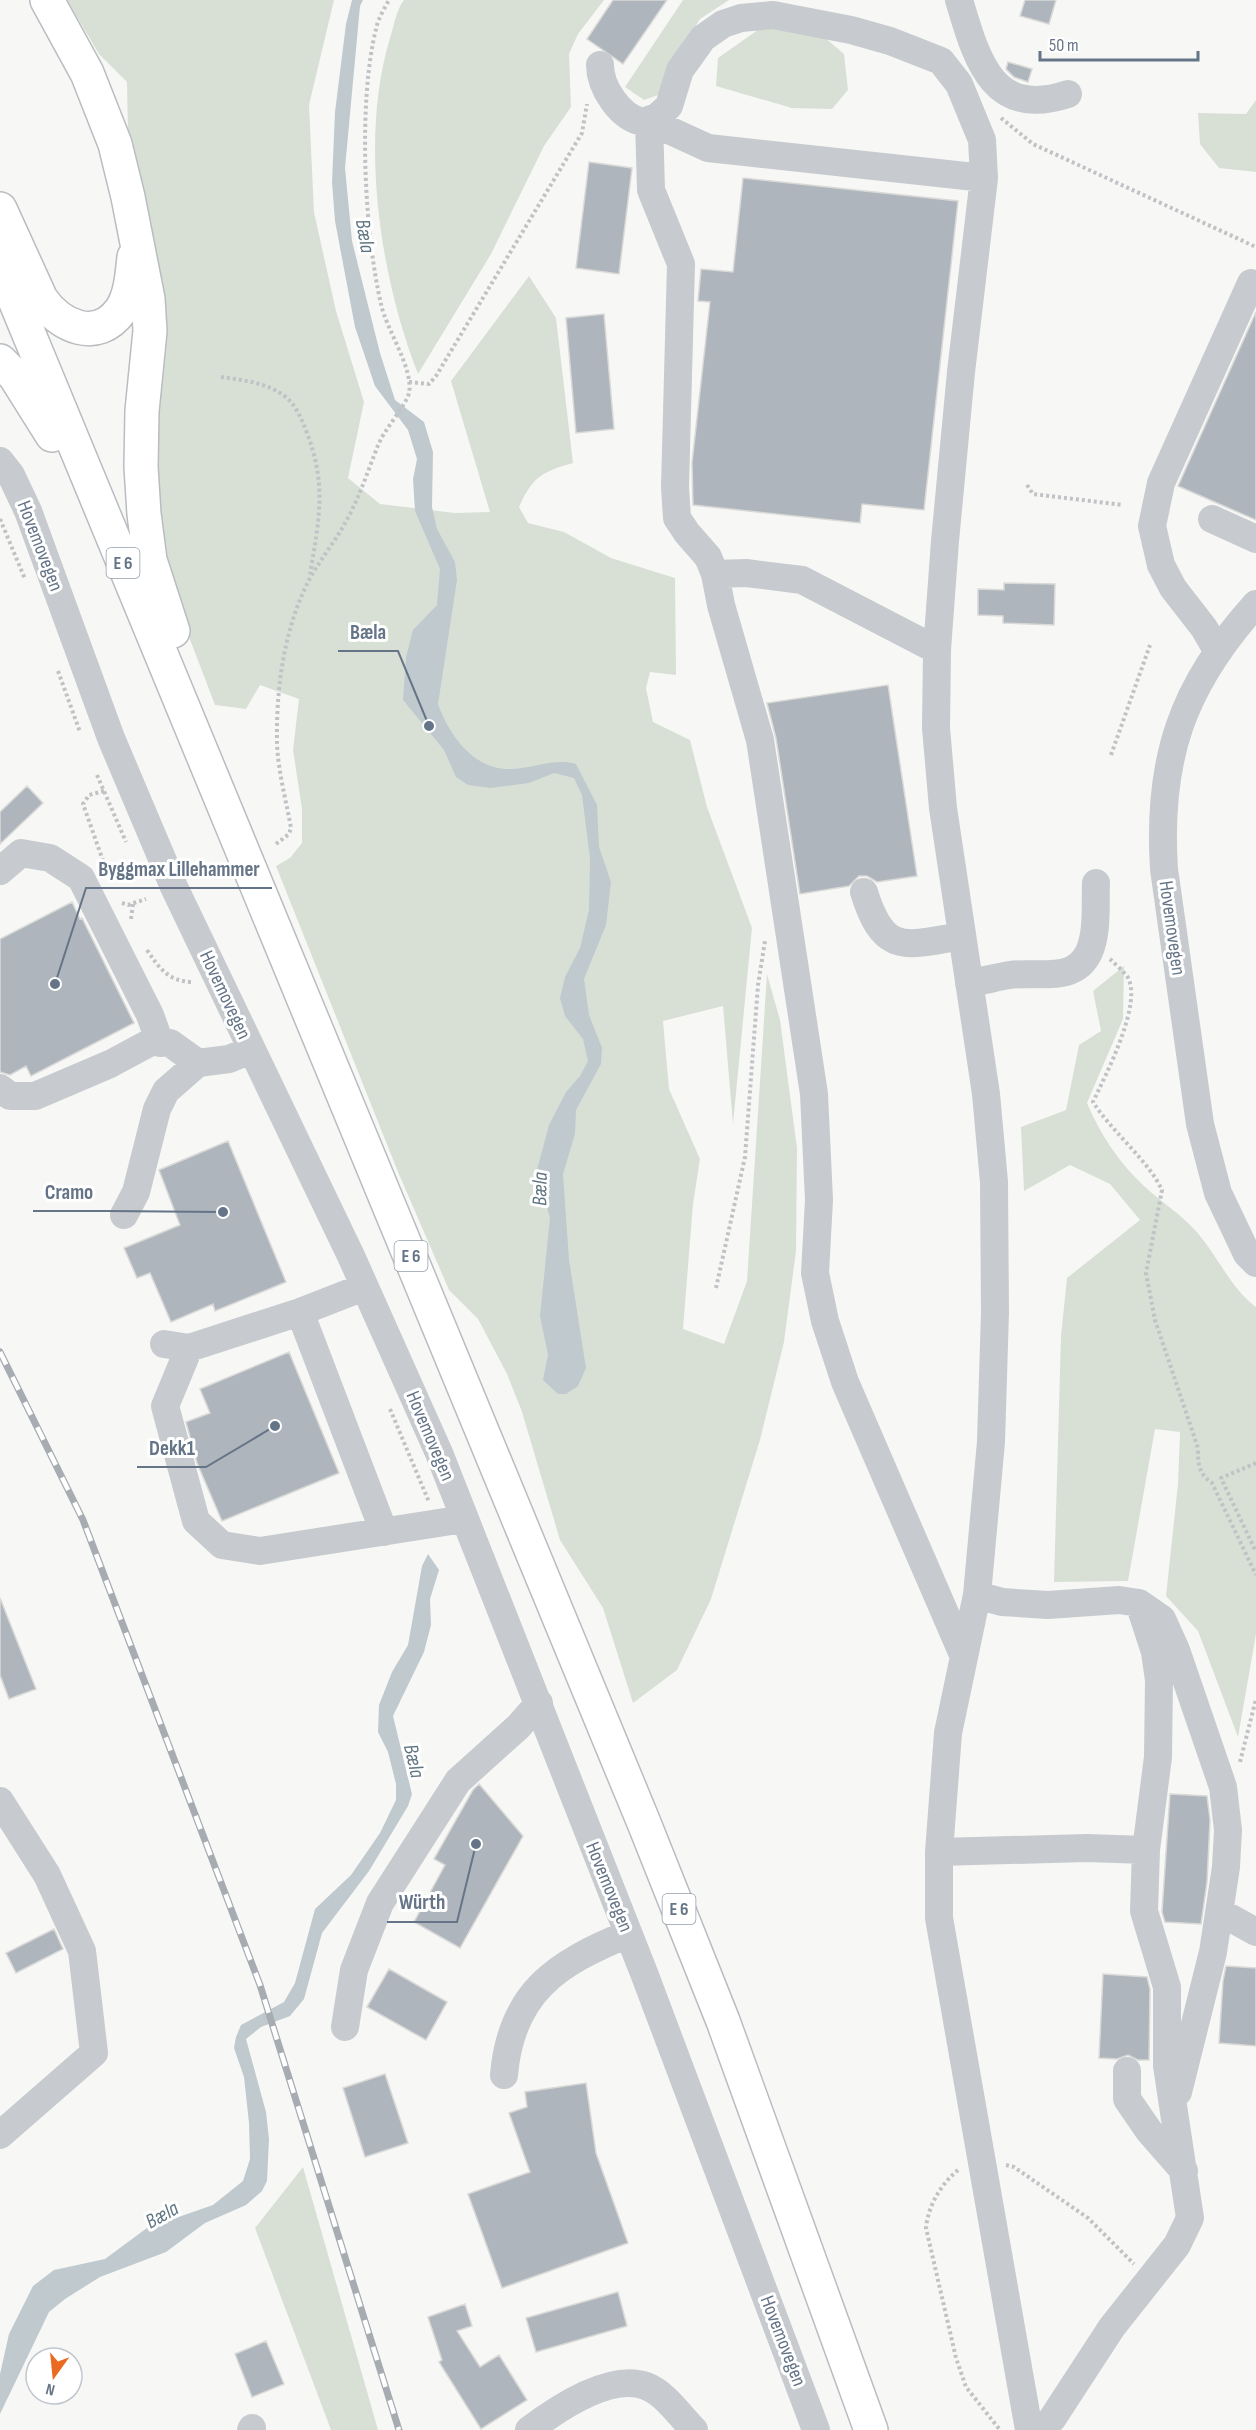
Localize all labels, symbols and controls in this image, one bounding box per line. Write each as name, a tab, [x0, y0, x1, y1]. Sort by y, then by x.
scale bar	[1040, 24, 1198, 62]
text: 50 m	[1049, 35, 1079, 56]
water label: Bæla	[350, 217, 380, 255]
street label: Hovemovegen	[12, 497, 68, 595]
road number: E 6	[106, 548, 140, 578]
callout: Bæla	[338, 612, 398, 651]
text: Bæla	[350, 620, 386, 645]
callout: Byggmax Lillehammer	[86, 849, 272, 888]
text: Byggmax Lillehammer	[98, 857, 260, 882]
street label: Hovemovegen	[1154, 879, 1190, 977]
street label: Hovemovegen	[194, 947, 256, 1043]
water label: Bæla	[527, 1171, 553, 1206]
callout: Cramo	[33, 1172, 106, 1211]
text: Cramo	[45, 1180, 93, 1205]
road number: E 6	[394, 1241, 428, 1271]
street label: Hovemovegen	[400, 1388, 460, 1484]
callout: Dekk1	[137, 1428, 206, 1467]
text: Dekk1	[149, 1436, 195, 1461]
water label: Bæla	[398, 1742, 430, 1781]
street label: Hovemovegen	[580, 1838, 638, 1936]
callout: Würth	[387, 1883, 457, 1922]
text: Würth	[399, 1890, 445, 1915]
road number: E 6	[662, 1894, 696, 1924]
water label: Bæla	[141, 2196, 183, 2234]
street label: Hovemovegen	[755, 2292, 811, 2390]
north arrow	[24, 2346, 84, 2406]
text: N	[44, 2379, 57, 2399]

